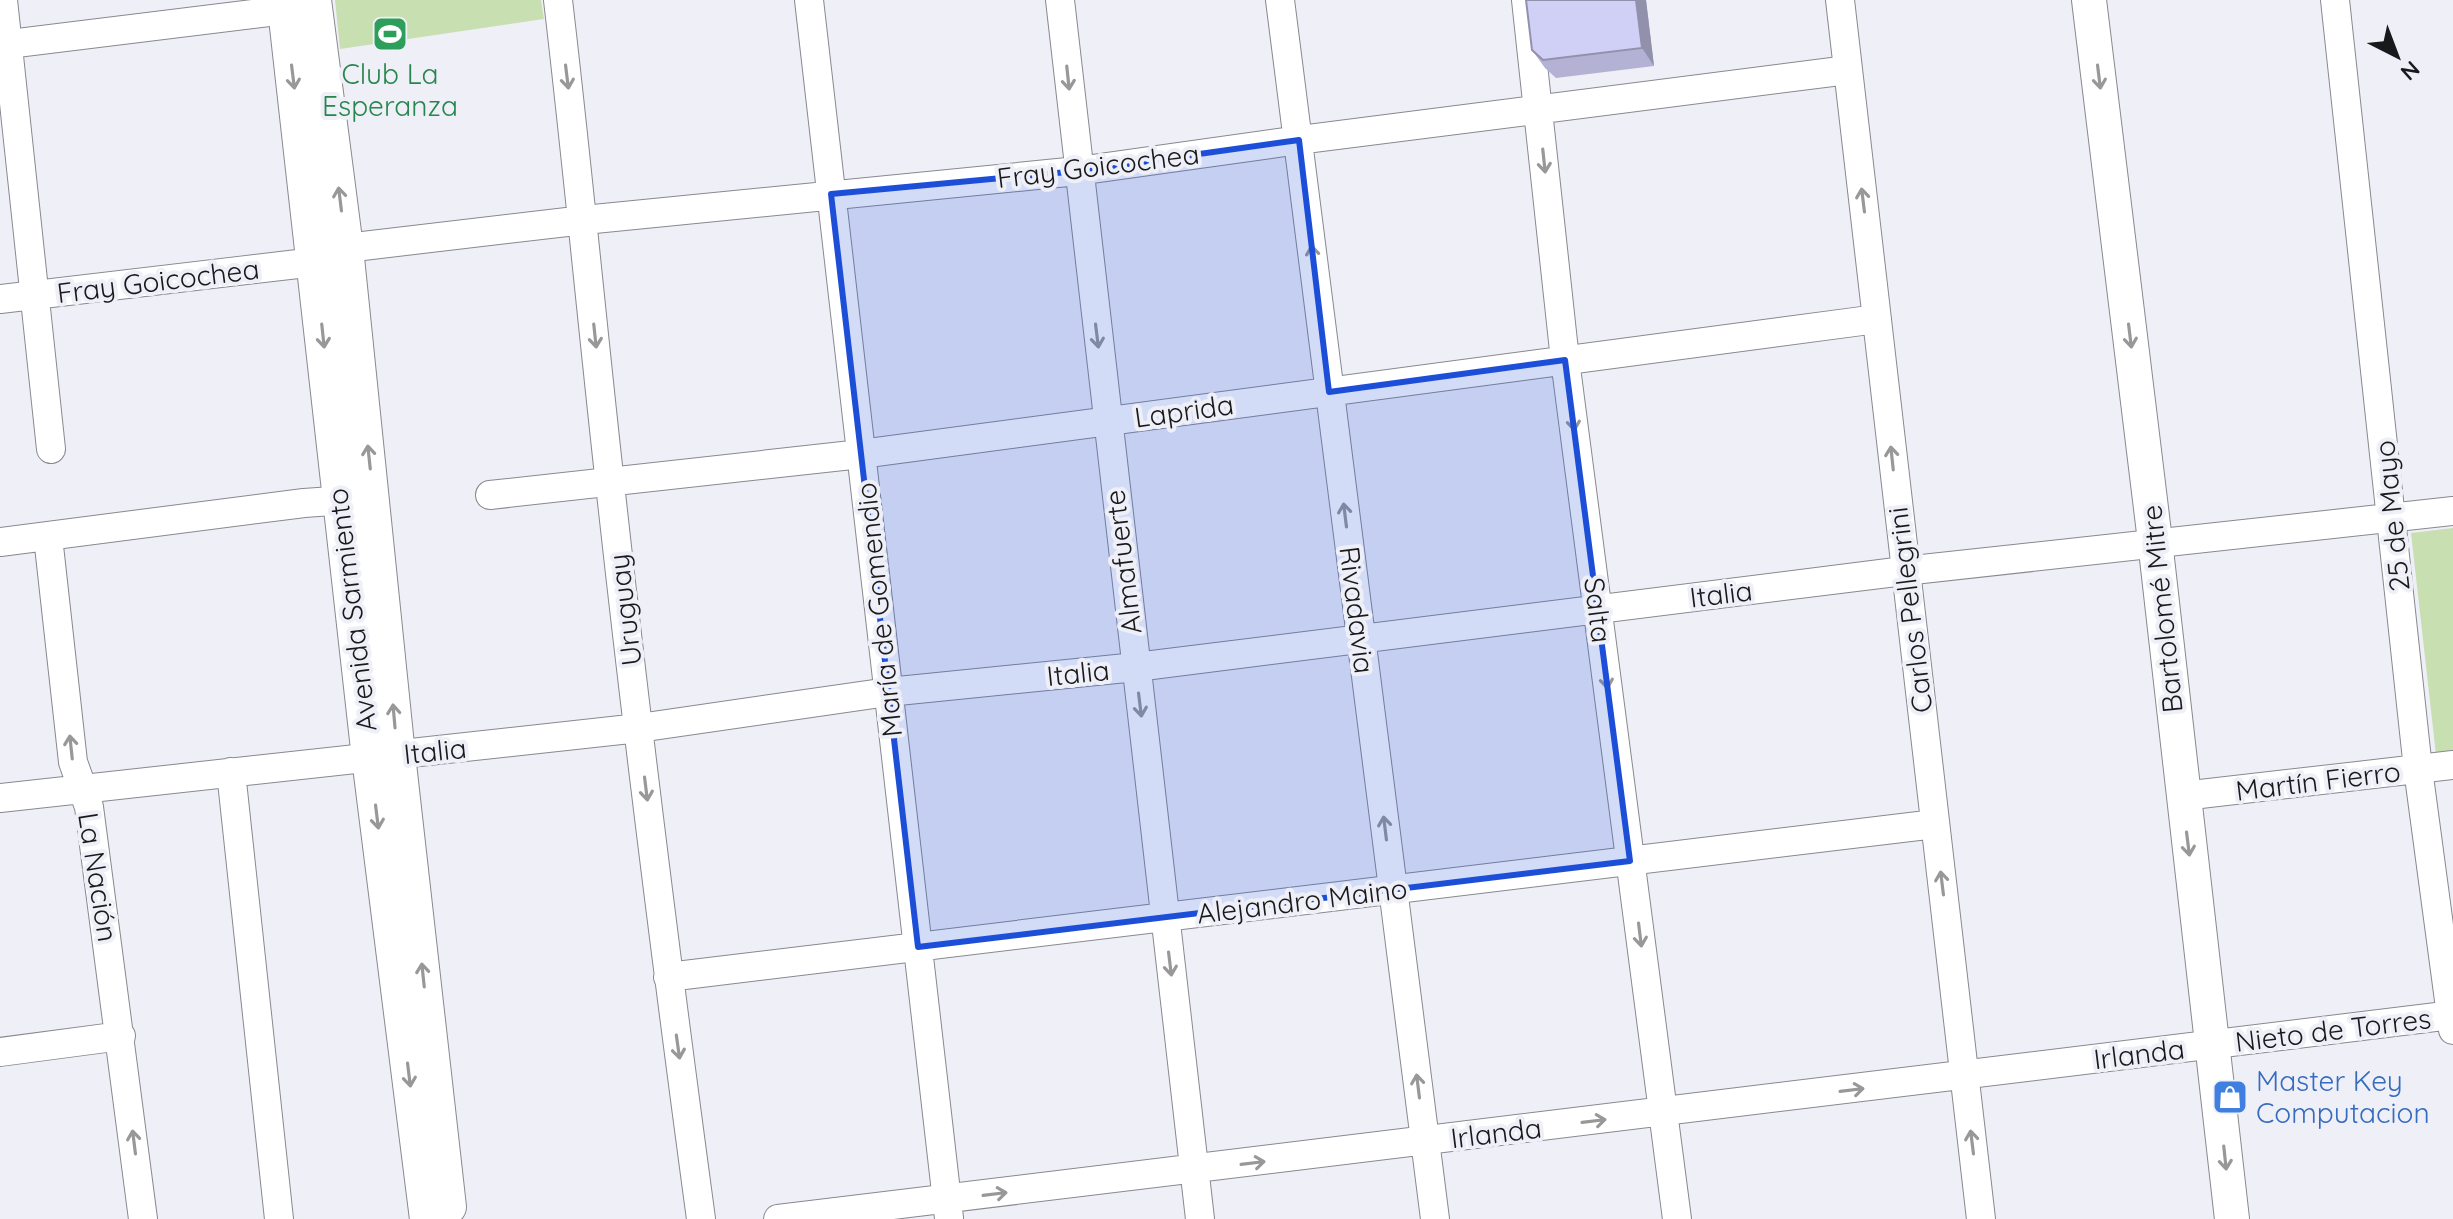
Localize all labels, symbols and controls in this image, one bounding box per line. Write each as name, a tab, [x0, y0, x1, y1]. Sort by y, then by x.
sports icon: Club La Esperanza	[371, 15, 409, 53]
north arrow	[2357, 16, 2437, 96]
text: N	[2395, 55, 2426, 87]
place label: Club La Esperanza	[322, 56, 458, 123]
one-way arrow	[286, 64, 301, 90]
one-way arrow	[560, 64, 575, 90]
one-way arrow	[1061, 64, 1076, 90]
one-way arrow	[2091, 64, 2106, 90]
street label: Fray Goicochea	[995, 136, 1201, 195]
one-way arrow	[1536, 147, 1551, 174]
one-way arrow	[332, 187, 347, 212]
one-way arrow	[1856, 187, 1871, 214]
one-way arrow	[1305, 245, 1320, 270]
street label: Fray Goicochea	[55, 251, 261, 310]
one-way arrow	[315, 322, 330, 349]
one-way arrow	[588, 322, 603, 349]
one-way arrow	[1090, 322, 1105, 349]
one-way arrow	[2123, 322, 2138, 348]
street label: Laprida	[1132, 386, 1236, 435]
one-way arrow	[1566, 406, 1581, 431]
street label: 25 de Mayo	[2366, 439, 2417, 593]
one-way arrow	[362, 444, 377, 471]
one-way arrow	[1885, 445, 1900, 472]
street label: María de Gomendio	[848, 481, 909, 739]
street label: Avenida Sarmiento	[319, 486, 384, 734]
street label: Almafuerte	[1096, 488, 1149, 636]
one-way arrow	[1337, 503, 1352, 528]
street label: Bartolomé Mitre	[2133, 503, 2190, 715]
street label: Carlos Pellegrini	[1880, 505, 1939, 715]
street label: Rivadavia	[1332, 544, 1383, 676]
street label: Uruguay	[600, 552, 649, 668]
street label: Italia	[1688, 572, 1754, 615]
street label: Salta	[1577, 575, 1620, 645]
street label: Italia	[1045, 652, 1111, 693]
one-way arrow	[1599, 663, 1614, 690]
one-way arrow	[1133, 692, 1148, 718]
one-way arrow	[387, 703, 402, 730]
street label: Italia	[402, 730, 468, 771]
one-way arrow	[64, 735, 79, 761]
street label: Martín Fierro	[2234, 753, 2402, 808]
one-way arrow	[638, 775, 653, 802]
one-way arrow	[370, 804, 385, 829]
street label: La Nación	[71, 810, 126, 944]
one-way arrow	[1377, 816, 1392, 841]
one-way arrow	[2181, 830, 2196, 857]
street label: Alejandro Maino	[1195, 870, 1409, 931]
one-way arrow	[1934, 871, 1949, 896]
one-way arrow	[1633, 922, 1648, 947]
one-way arrow	[1163, 950, 1178, 977]
one-way arrow	[415, 962, 430, 988]
street label: Nieto de Torres	[2233, 1000, 2433, 1059]
street label: Irlanda	[2091, 1031, 2186, 1076]
one-way arrow	[670, 1033, 685, 1060]
one-way arrow	[402, 1062, 417, 1087]
place label: Master Key Computacion	[2256, 1063, 2430, 1130]
one-way arrow	[1410, 1074, 1425, 1099]
shop icon: Master Key Computacion	[2211, 1078, 2249, 1116]
one-way arrow	[1838, 1082, 1865, 1097]
street label: Irlanda	[1448, 1110, 1543, 1155]
one-way arrow	[1581, 1113, 1606, 1128]
one-way arrow	[126, 1129, 141, 1155]
one-way arrow	[1964, 1129, 1979, 1155]
one-way arrow	[2218, 1144, 2233, 1171]
one-way arrow	[1239, 1155, 1266, 1170]
one-way arrow	[982, 1186, 1007, 1201]

